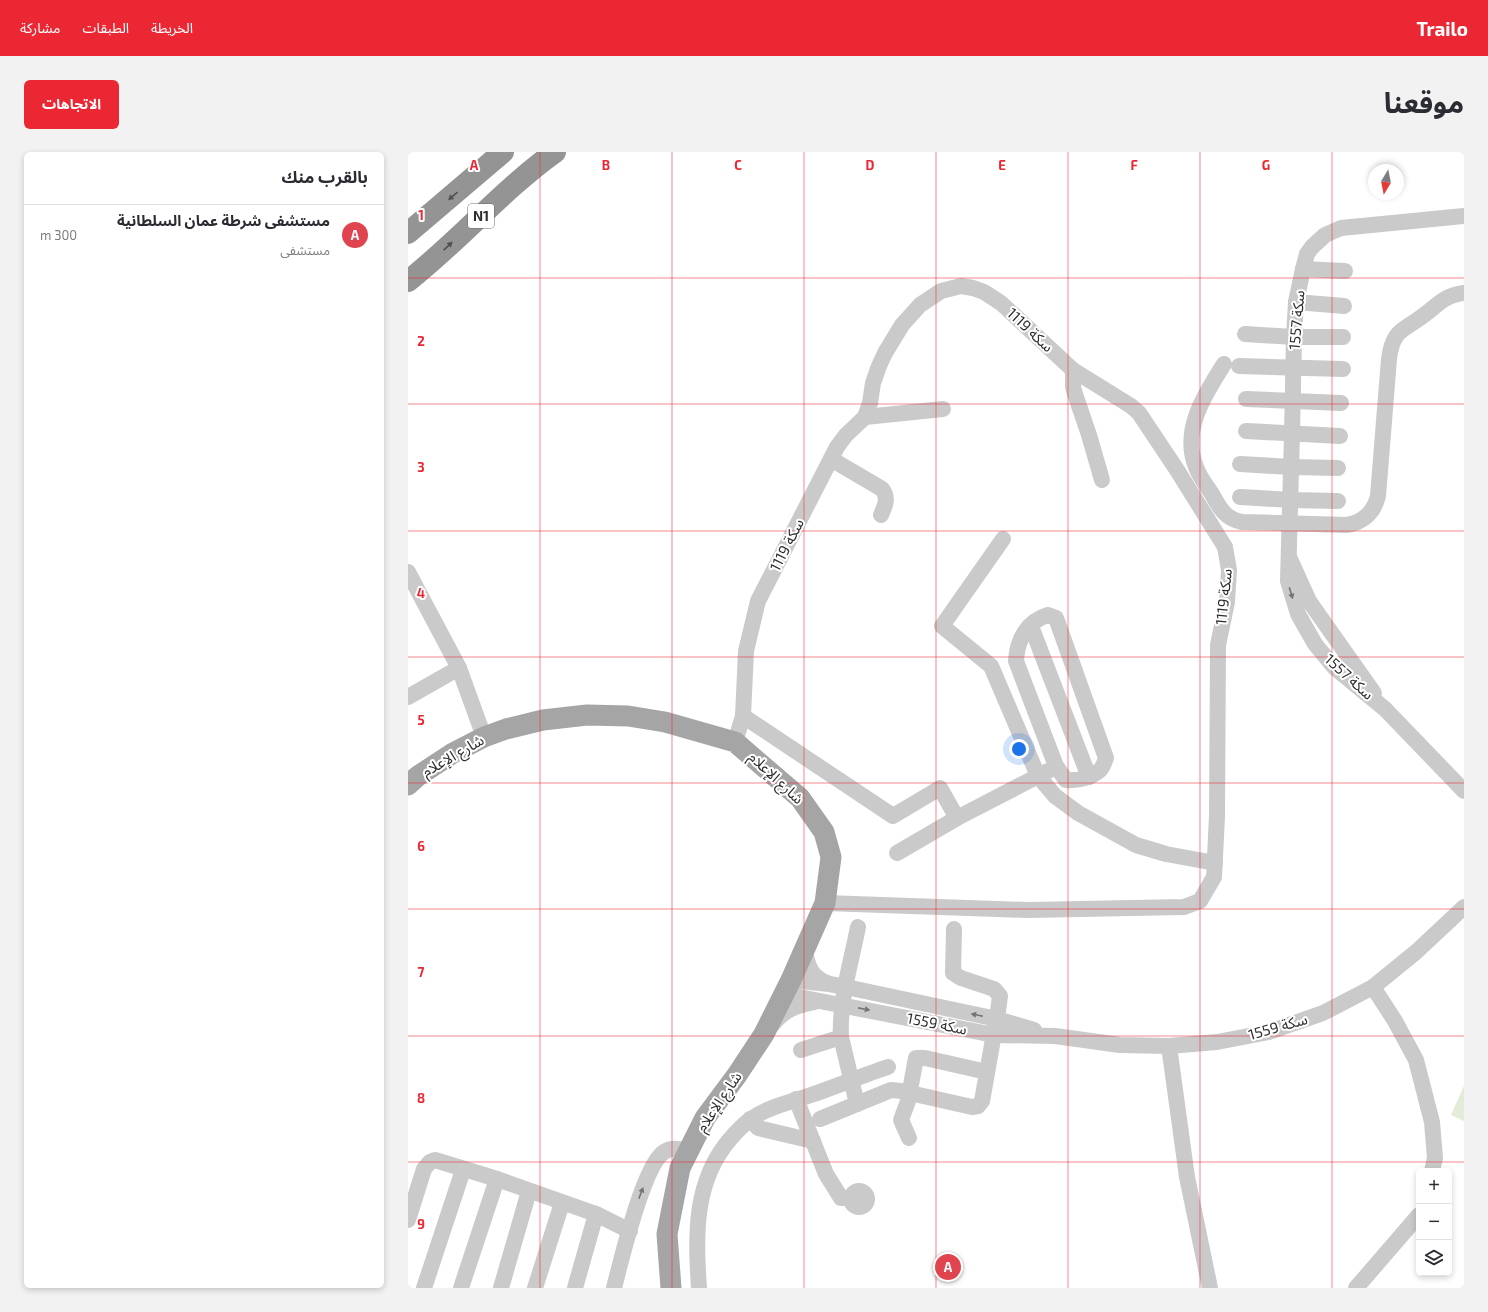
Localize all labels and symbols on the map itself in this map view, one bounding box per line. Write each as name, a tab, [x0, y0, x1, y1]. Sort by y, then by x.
text: A	[470, 157, 479, 173]
text: B	[602, 157, 610, 173]
text: C	[734, 157, 742, 173]
text: D	[866, 157, 875, 173]
text: E	[998, 157, 1006, 173]
text: F	[1130, 157, 1138, 173]
text: G	[1262, 157, 1270, 173]
north arrow	[1368, 164, 1404, 200]
one-way arrow	[447, 191, 458, 200]
road number: N1	[468, 204, 494, 228]
text: 1	[418, 207, 424, 223]
one-way arrow	[443, 241, 453, 251]
street label: سكة 1557	[1284, 289, 1308, 350]
street label: سكة 1119	[1004, 303, 1058, 355]
text: 2	[417, 333, 425, 349]
text: 3	[417, 459, 425, 475]
street label: سكة 1119	[765, 515, 807, 574]
street label: سكة 1119	[1211, 568, 1235, 626]
text: 4	[417, 585, 425, 601]
one-way arrow	[1288, 587, 1294, 599]
street label: سكة 1557	[1321, 650, 1378, 703]
text: 5	[417, 712, 425, 728]
street label: شارع الإعلام	[418, 730, 489, 784]
your location	[1009, 739, 1029, 759]
street label: شارع الإعلام	[743, 747, 808, 810]
text: 6	[417, 838, 425, 854]
text: 7	[418, 964, 425, 980]
one-way arrow	[858, 1006, 870, 1012]
street label: سكة 1559	[906, 1008, 969, 1038]
street label: سكة 1559	[1246, 1009, 1310, 1043]
one-way arrow	[971, 1012, 983, 1018]
street label: شارع الإعلام	[692, 1068, 748, 1137]
text: 8	[417, 1090, 425, 1106]
one-way arrow	[639, 1187, 645, 1199]
text: 9	[417, 1216, 425, 1232]
pin: A	[935, 1252, 961, 1282]

